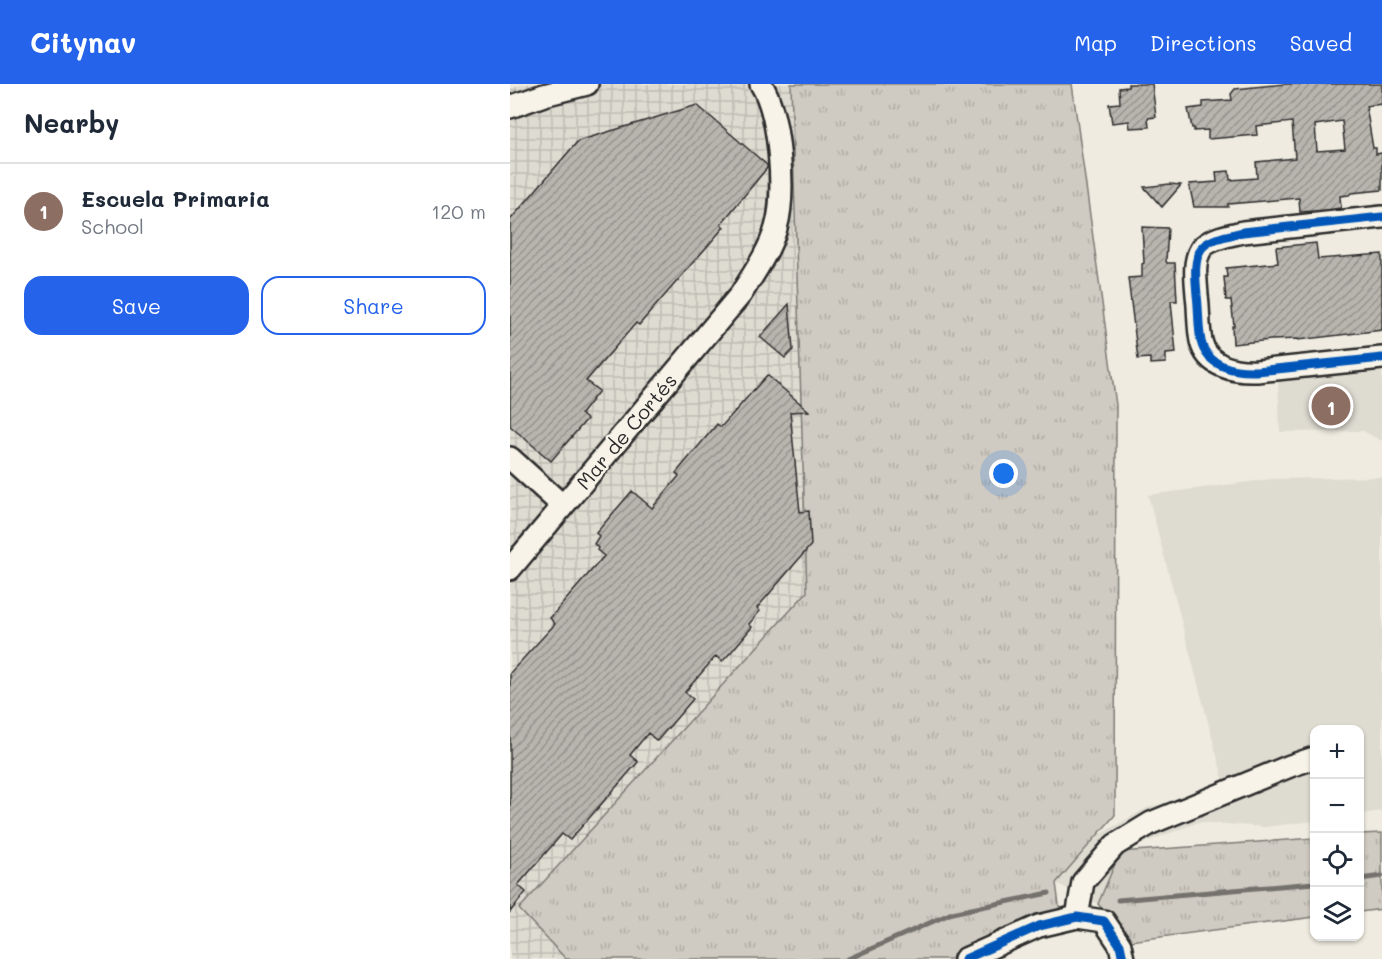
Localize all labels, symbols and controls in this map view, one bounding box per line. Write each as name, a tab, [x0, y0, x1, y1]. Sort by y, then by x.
text: Citynav	[30, 24, 136, 60]
text: Map	[1074, 29, 1117, 56]
text: Directions	[1150, 29, 1257, 56]
text: Saved	[1290, 29, 1352, 56]
text: Nearby	[24, 106, 119, 140]
text: Escuela Primaria	[81, 184, 270, 213]
text: 1	[39, 198, 48, 224]
text: 120 m	[431, 198, 486, 224]
text: School	[81, 213, 144, 239]
button: Save	[24, 276, 249, 335]
button: Share	[261, 276, 486, 335]
street label: Mar de Cortés	[570, 368, 682, 494]
pin: 1	[1312, 384, 1350, 428]
your location	[989, 459, 1018, 488]
map controls	[1310, 725, 1364, 941]
button: +	[1310, 725, 1364, 779]
button: −	[1310, 779, 1364, 833]
button: locate	[1310, 833, 1364, 887]
button: layers	[1310, 887, 1364, 941]

